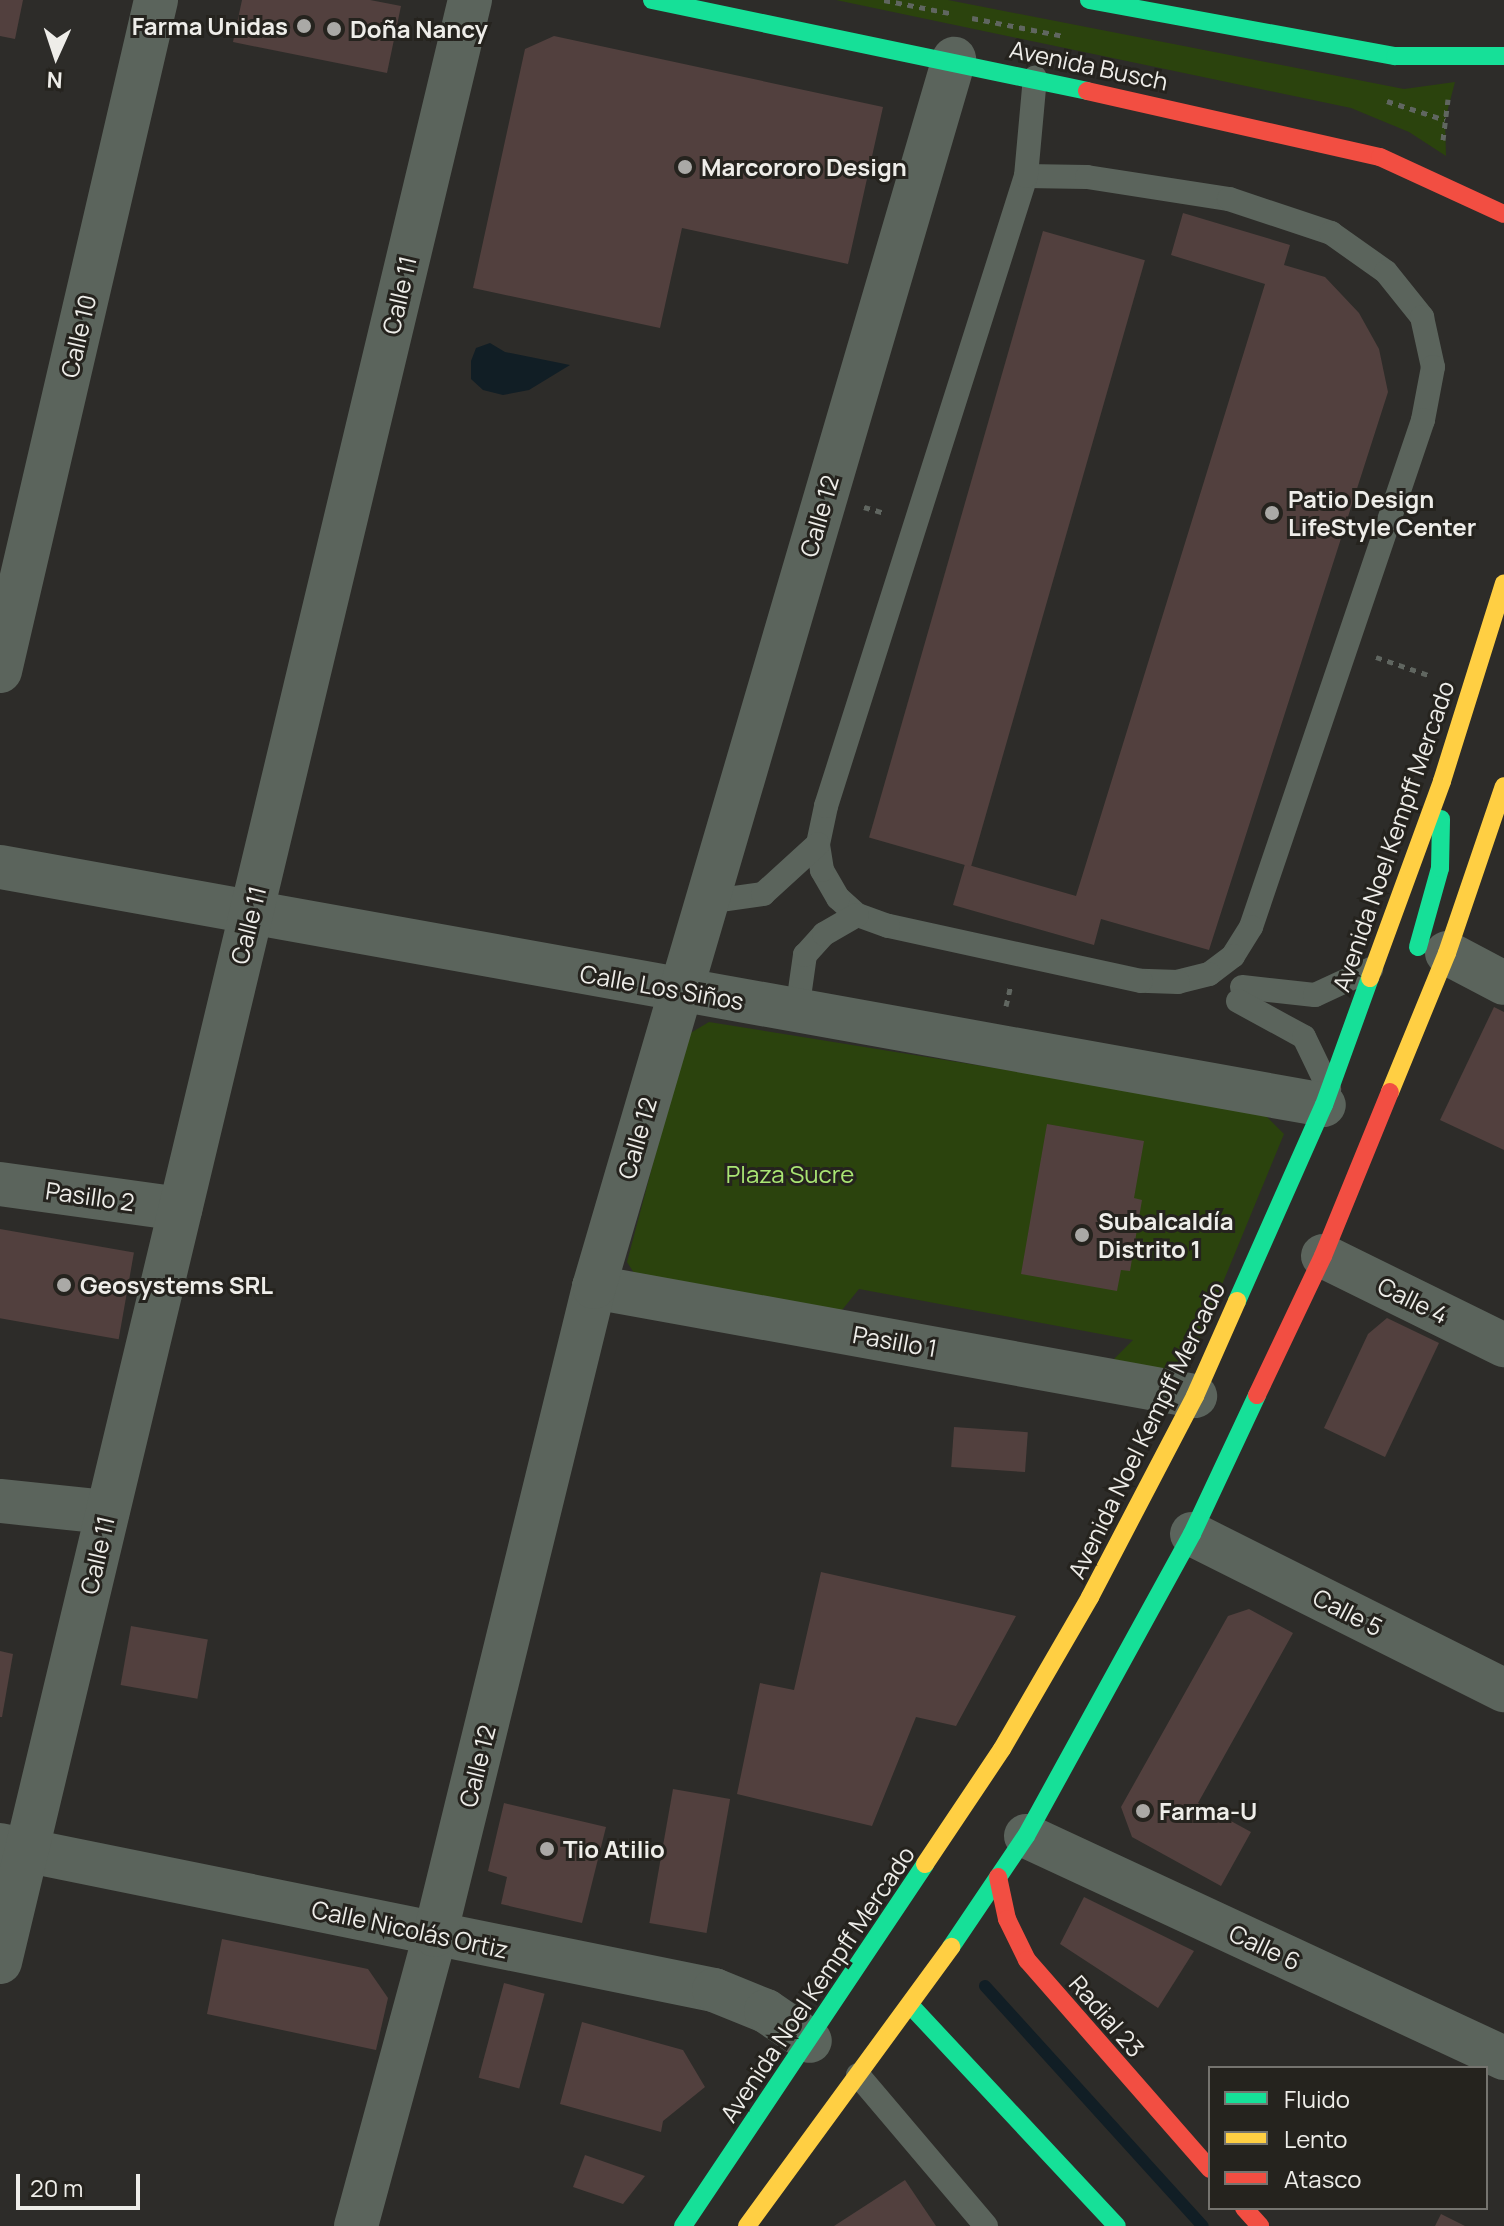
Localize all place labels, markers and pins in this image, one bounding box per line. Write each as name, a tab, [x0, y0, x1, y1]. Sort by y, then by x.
place label: Farma Unidas	[132, 12, 288, 40]
place label: Doña Nancy	[350, 15, 488, 43]
marker: Farma Unidas	[295, 17, 313, 35]
marker: Doña Nancy	[325, 20, 343, 38]
place label: Marcororo Design	[701, 153, 907, 181]
marker: Marcororo Design	[676, 158, 694, 176]
place label: Patio Design LifeStyle Center	[1288, 485, 1476, 541]
marker: Patio Design LifeStyle Center	[1263, 504, 1281, 522]
place label: Subalcaldía Distrito 1	[1098, 1207, 1234, 1263]
marker: Subalcaldía Distrito 1	[1073, 1226, 1091, 1244]
place label: Geosystems SRL	[80, 1271, 273, 1299]
marker: Geosystems SRL	[55, 1276, 73, 1294]
place label: Farma-U	[1159, 1797, 1257, 1825]
marker: Farma-U	[1134, 1802, 1152, 1820]
place label: Tio Atilio	[563, 1835, 665, 1863]
marker: Tio Atilio	[538, 1840, 556, 1858]

